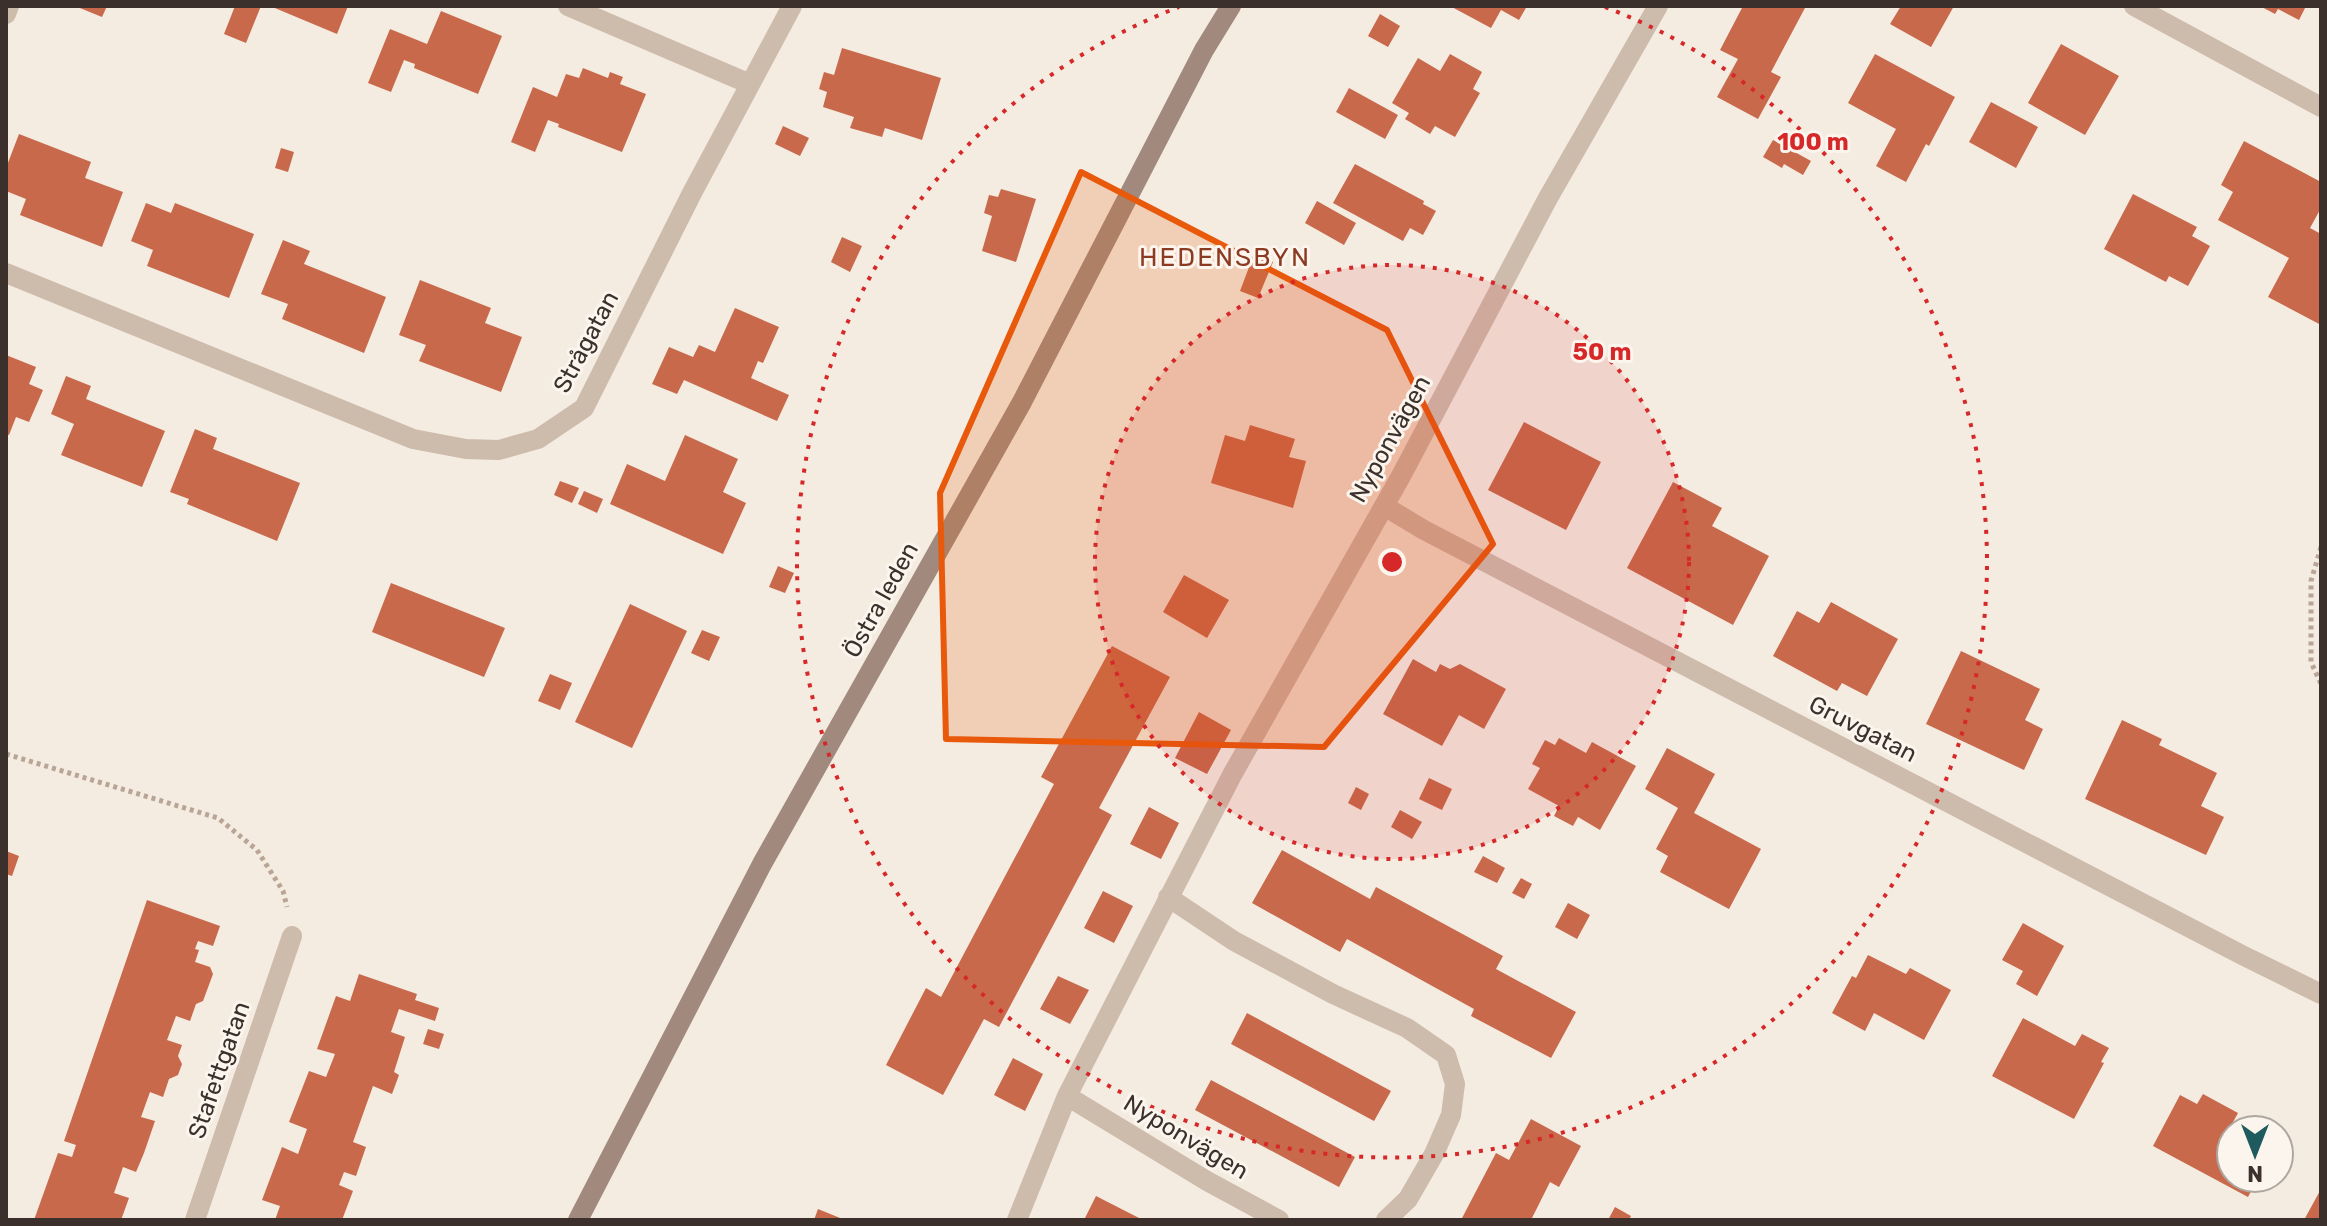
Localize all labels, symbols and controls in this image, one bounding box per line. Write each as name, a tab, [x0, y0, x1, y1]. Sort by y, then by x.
text: 100 m	[1777, 128, 1849, 156]
district label: HEDENSBYN	[1139, 242, 1311, 273]
street label: Strågatan	[548, 286, 624, 398]
text: 50 m	[1573, 338, 1631, 366]
street label: Nyponvägen	[1344, 371, 1436, 507]
street label: Östra leden	[838, 537, 924, 663]
centre of rings	[1378, 548, 1406, 576]
street label: Gruvgatan	[1804, 690, 1922, 768]
street label: Stafettgatan	[182, 998, 256, 1142]
street label: Nyponvägen	[1119, 1089, 1253, 1185]
north arrow	[2215, 1114, 2295, 1194]
text: N	[2247, 1160, 2263, 1187]

